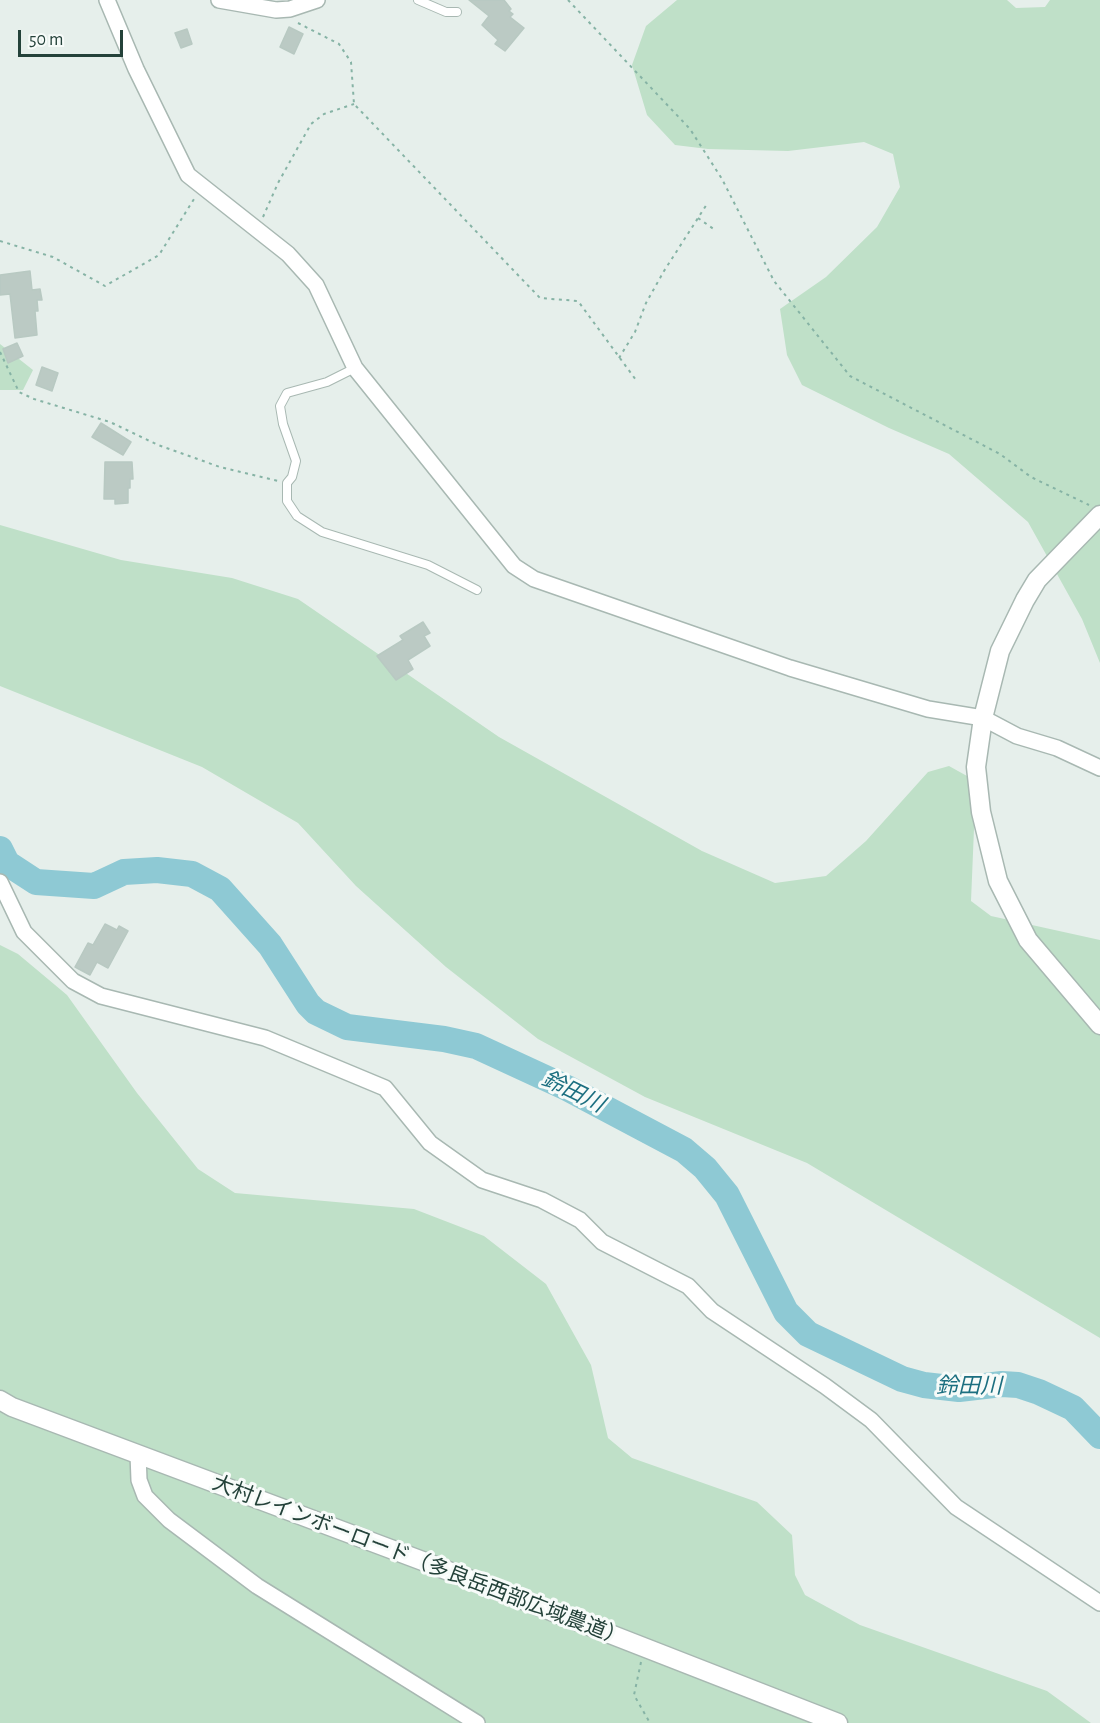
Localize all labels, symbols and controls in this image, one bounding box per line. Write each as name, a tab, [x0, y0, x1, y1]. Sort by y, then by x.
scale bar	[21, 18, 126, 56]
text: 50 m	[29, 31, 63, 49]
water label: 鈴田川	[538, 1066, 608, 1118]
water label: 鈴田川	[936, 1373, 1002, 1399]
street label: 大村レインボーロード（多良岳西部広域農道）	[209, 1470, 629, 1652]

